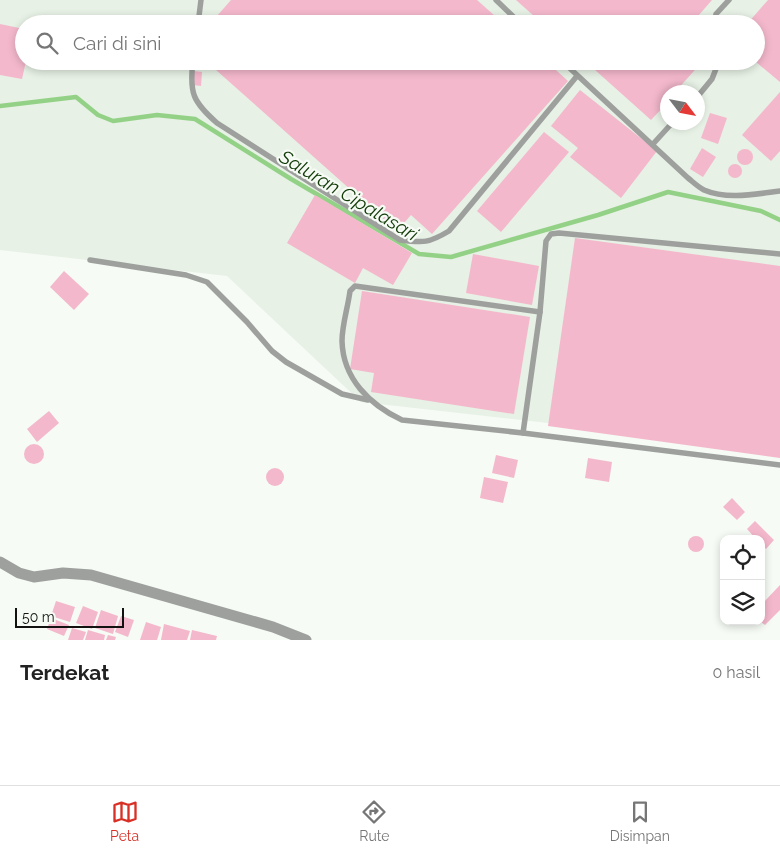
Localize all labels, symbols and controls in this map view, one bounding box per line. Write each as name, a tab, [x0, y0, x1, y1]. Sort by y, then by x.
search box	[15, 15, 765, 70]
icon: search	[33, 29, 61, 57]
text: Cari di sini	[73, 32, 161, 54]
north arrow	[660, 85, 705, 130]
water label: Saluran Cipalasari	[275, 144, 423, 246]
map controls	[720, 535, 765, 625]
button: locate	[720, 535, 765, 580]
button: layers	[720, 580, 765, 625]
scale bar	[15, 605, 124, 628]
text: 50 m	[22, 609, 55, 625]
text: Terdekat	[20, 660, 109, 685]
text: 0 hasil	[713, 663, 760, 682]
tab: Peta	[110, 798, 139, 844]
tab: Rute	[359, 798, 389, 844]
tab: Disimpan	[610, 798, 670, 844]

